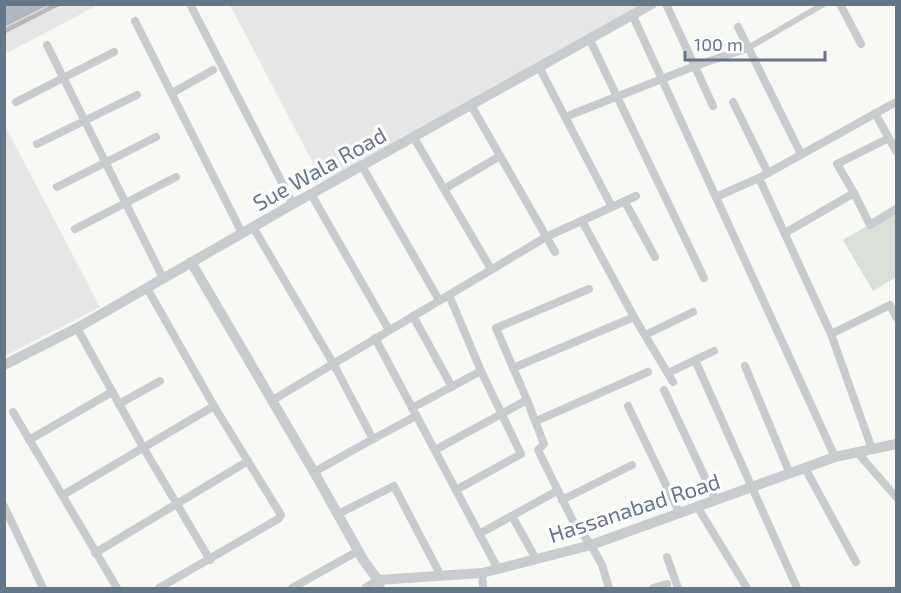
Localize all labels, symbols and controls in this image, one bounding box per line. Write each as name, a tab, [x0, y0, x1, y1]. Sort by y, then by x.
scale bar	[685, 24, 824, 62]
text: 100 m	[694, 33, 743, 55]
street label: Sue Wala Road	[248, 121, 390, 215]
street label: Hassanabad Road	[545, 467, 723, 547]

